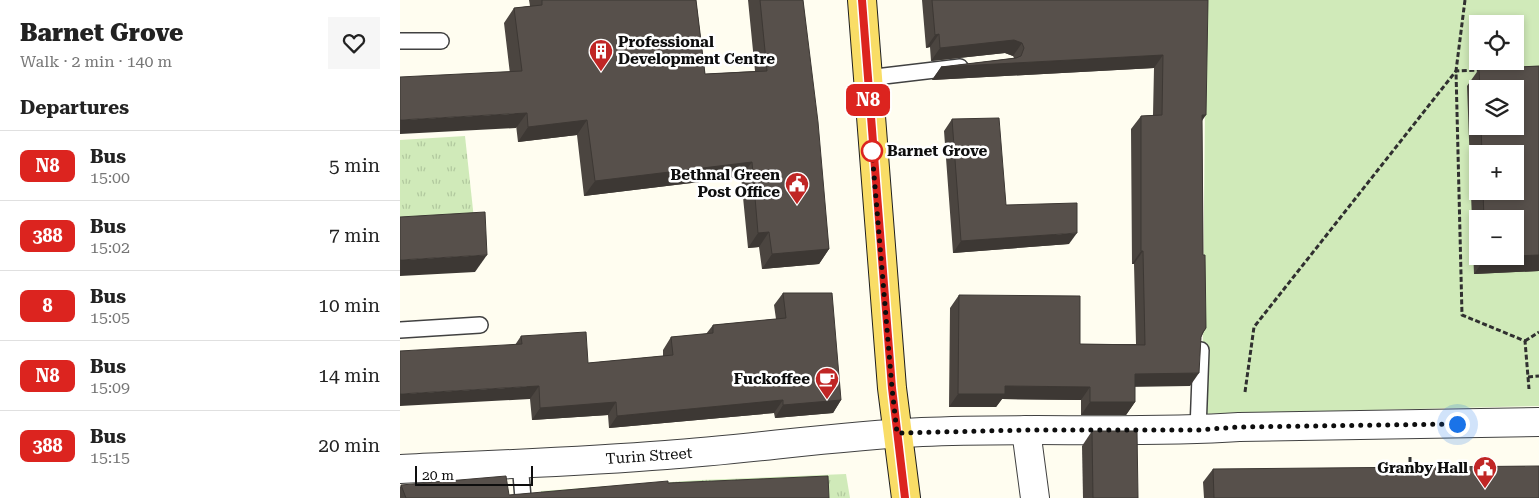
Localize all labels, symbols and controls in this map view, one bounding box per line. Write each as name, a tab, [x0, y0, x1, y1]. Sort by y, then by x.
map controls	[1469, 15, 1524, 265]
button: locate	[1469, 15, 1524, 70]
button: heart	[328, 17, 380, 69]
text: Barnet Grove	[20, 19, 183, 47]
place label: Professional Development Centre	[618, 33, 775, 68]
building icon: Professional Development Centre	[588, 38, 614, 72]
text: Walk · 2 min · 140 m	[20, 52, 172, 71]
button: layers	[1469, 80, 1524, 135]
line badge: N8	[846, 84, 890, 116]
text: N8	[856, 89, 880, 110]
text: Departures	[20, 96, 129, 119]
marker: Barnet Grove	[861, 140, 883, 162]
place label: Barnet Grove	[887, 142, 988, 160]
text: Bus	[90, 145, 126, 168]
button: +	[1469, 145, 1524, 200]
text: 5 min	[329, 154, 380, 177]
text: N8	[36, 155, 59, 176]
place label: Bethnal Green Post Office	[670, 166, 780, 201]
text: 15:00	[90, 168, 130, 187]
public building icon: Bethnal Green Post Office	[784, 171, 810, 205]
button: −	[1469, 210, 1524, 265]
text: Bus	[90, 215, 126, 238]
text: 7 min	[329, 224, 380, 247]
text: 388	[32, 225, 63, 246]
text: 15:02	[90, 238, 130, 257]
text: Bus	[90, 285, 126, 308]
text: 10 min	[318, 294, 380, 317]
text: 8	[42, 295, 53, 316]
text: 15:05	[90, 308, 130, 327]
text: Bus	[90, 355, 126, 378]
text: 14 min	[318, 364, 380, 387]
text: N8	[36, 365, 59, 386]
cafe icon: Fuckoffee	[814, 366, 840, 400]
place label: Fuckoffee	[734, 370, 810, 388]
text: 15:09	[90, 378, 130, 397]
your location	[1445, 412, 1470, 437]
text: Bus	[90, 425, 126, 448]
text: 20 min	[318, 434, 380, 457]
text: 388	[32, 435, 63, 456]
street label: Turin Street	[605, 444, 693, 468]
text: 15:15	[90, 448, 130, 467]
public building icon: Granby Hall	[1472, 455, 1498, 489]
place label: Granby Hall	[1377, 459, 1468, 477]
scale bar	[415, 463, 532, 486]
text: 20 m	[422, 467, 454, 483]

